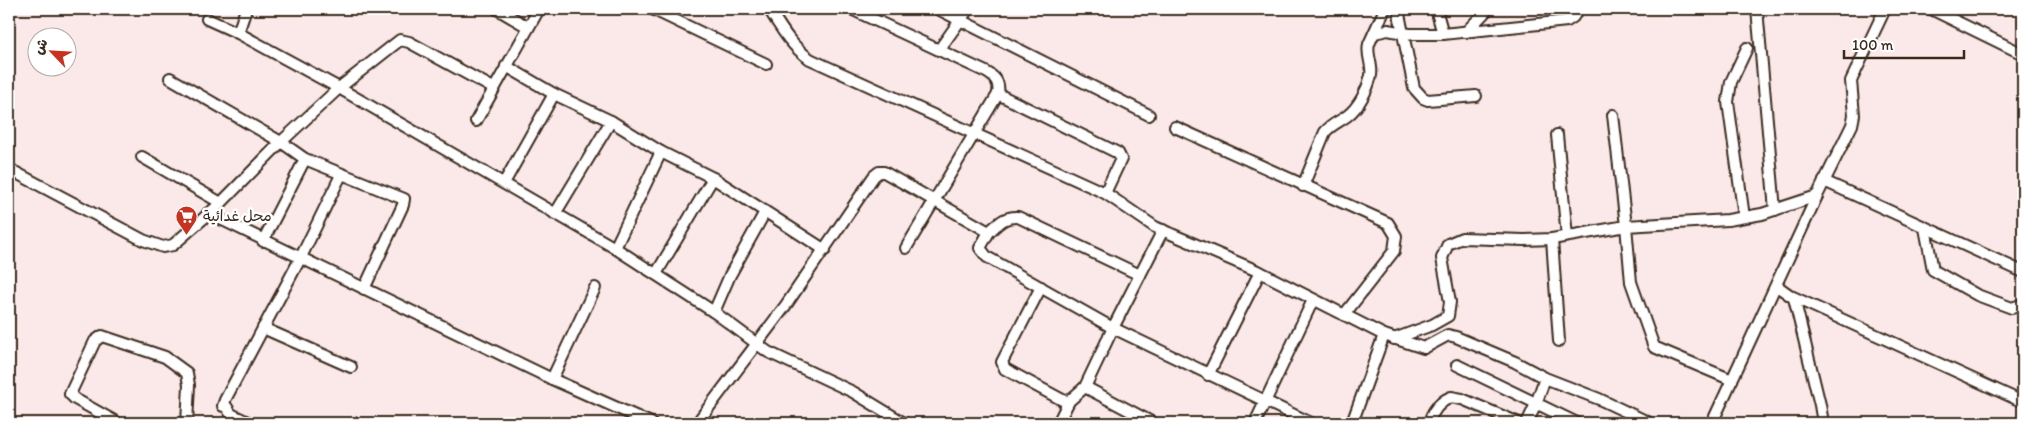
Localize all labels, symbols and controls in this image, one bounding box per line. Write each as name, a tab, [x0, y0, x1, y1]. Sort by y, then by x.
north arrow	[28, 28, 78, 78]
scale bar	[1844, 28, 1964, 60]
text: ش	[30, 36, 52, 57]
text: 100 m	[1852, 36, 1894, 54]
supermarket icon: محل غدائية	[175, 204, 199, 235]
place label: محل غدائية	[203, 207, 272, 225]

